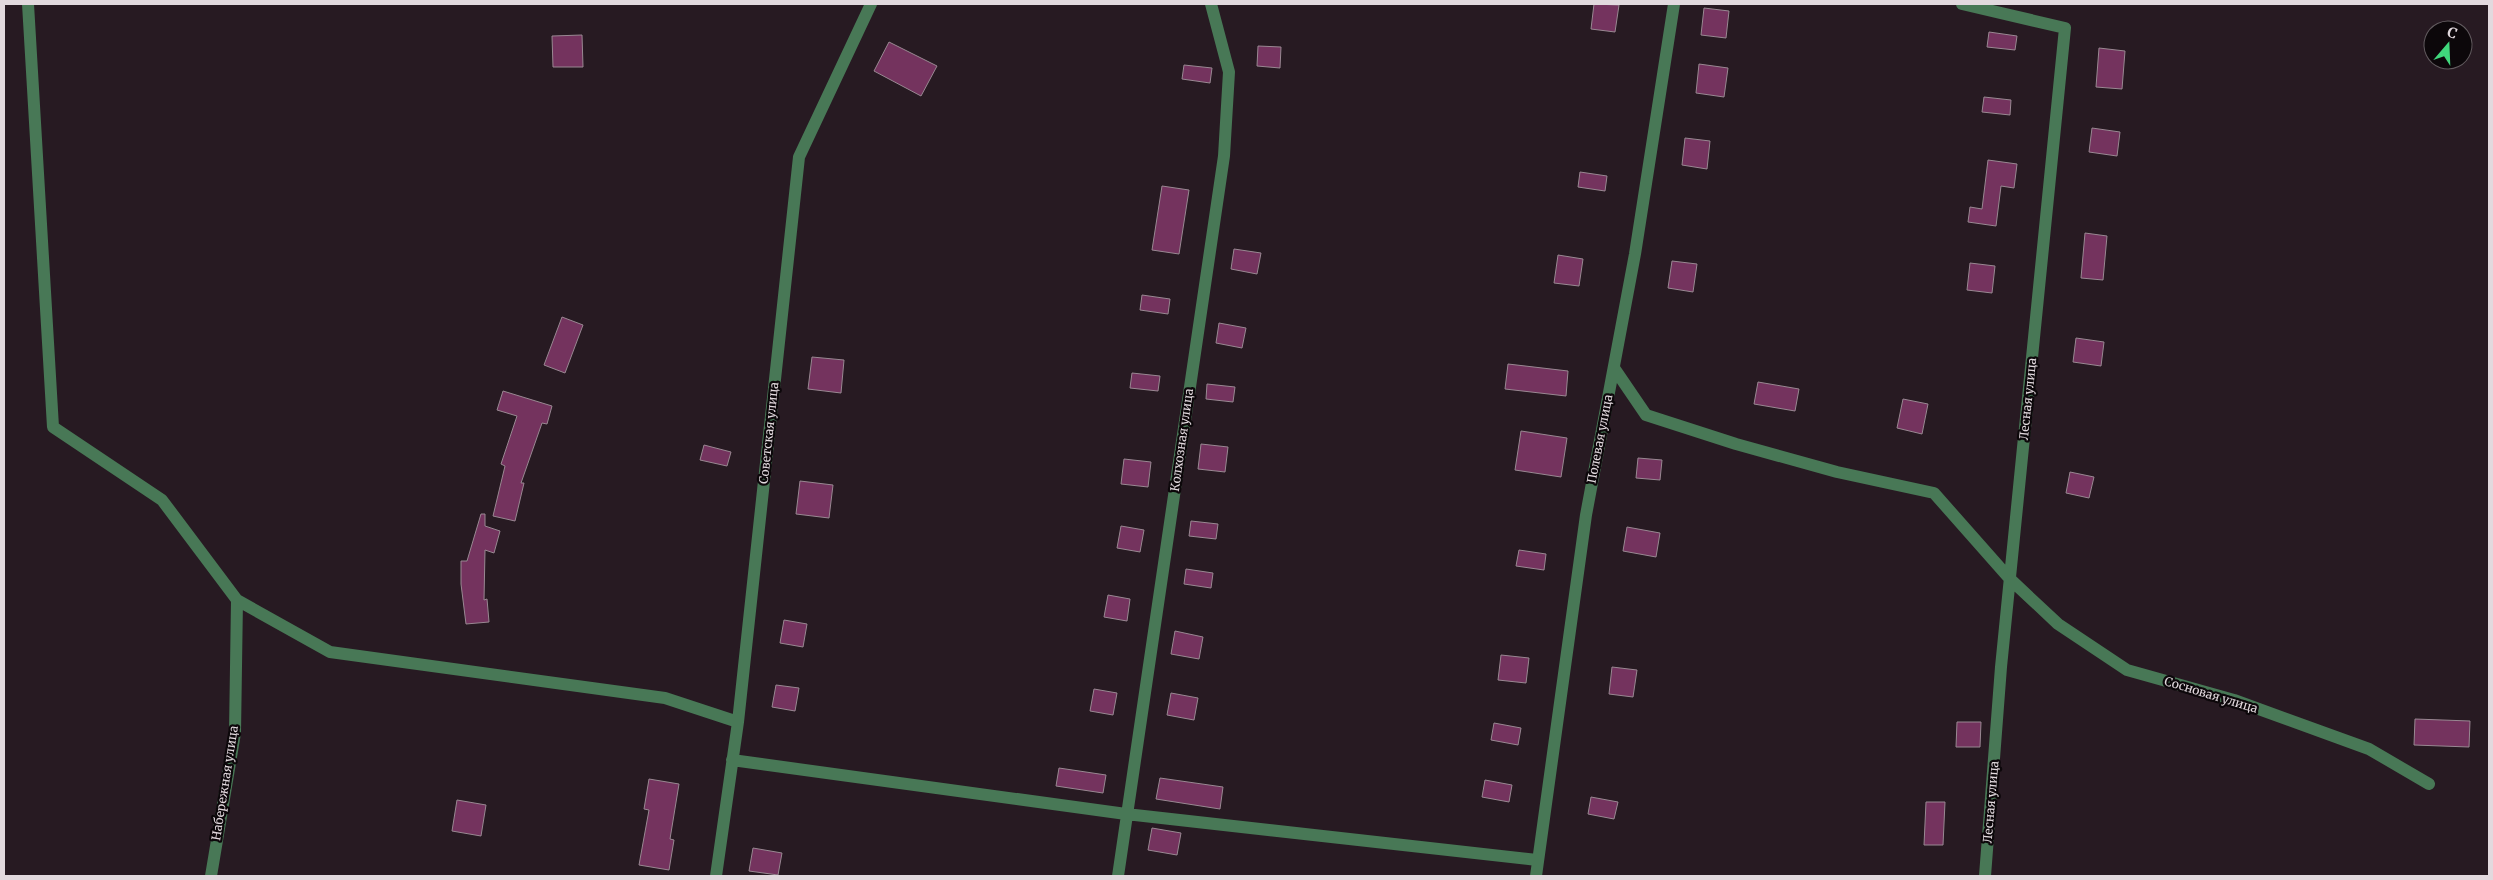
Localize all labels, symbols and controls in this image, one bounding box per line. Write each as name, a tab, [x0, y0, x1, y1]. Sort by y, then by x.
north arrow	[2423, 20, 2473, 70]
text: С	[2445, 23, 2460, 43]
street label: Лесная улица	[2016, 357, 2039, 441]
street label: Советская улица	[756, 381, 781, 485]
street label: Колхозная улица	[1167, 387, 1196, 492]
street label: Полевая улица	[1584, 393, 1616, 485]
street label: Сосновая улица	[2163, 673, 2260, 716]
street label: Набережная улица	[208, 724, 241, 841]
street label: Лесная улица	[1979, 760, 2002, 844]

